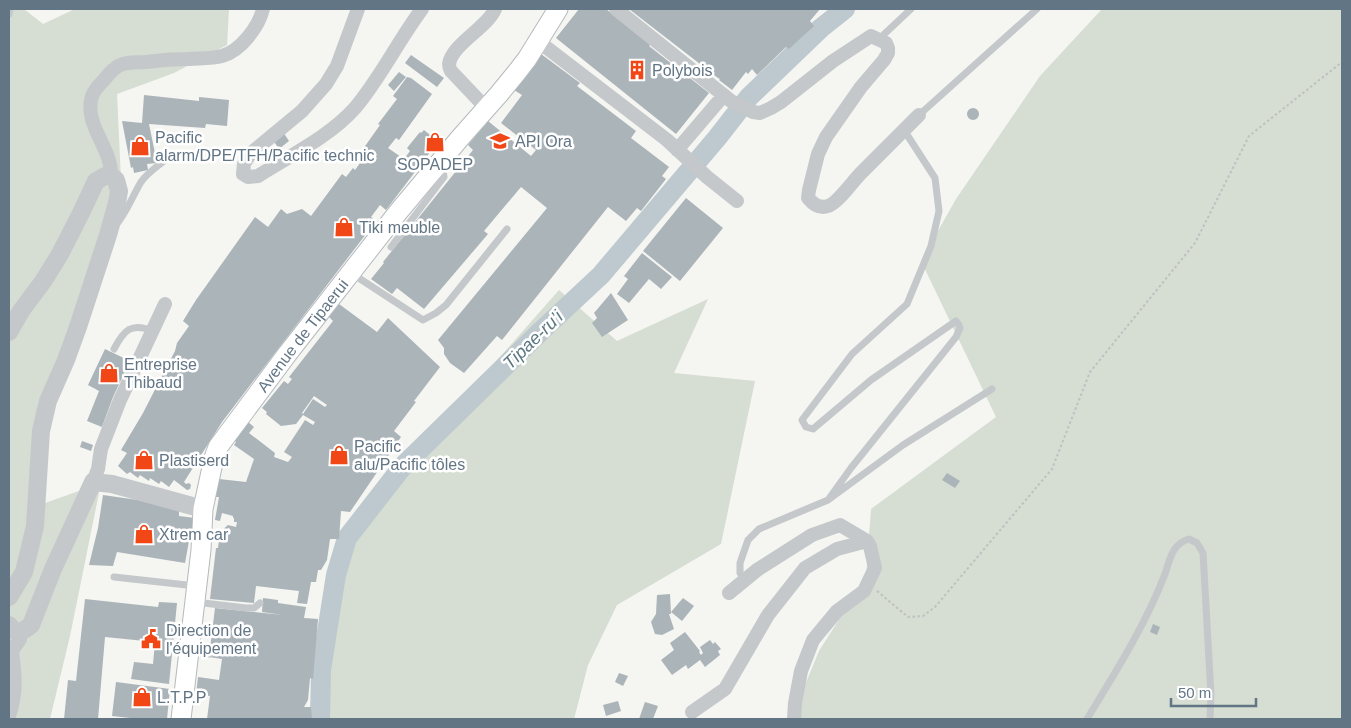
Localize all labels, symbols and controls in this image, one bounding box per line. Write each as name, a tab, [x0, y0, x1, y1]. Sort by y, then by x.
building icon: Polybois	[626, 59, 648, 81]
place label: Polybois	[652, 62, 712, 79]
place label: Pacific alarm/DPE/TFH/Pacific technic	[155, 129, 375, 164]
school or university icon: API Ora	[489, 130, 511, 152]
shop icon: SOPADEP	[424, 131, 446, 153]
place label: API Ora	[515, 133, 572, 150]
shop icon: Pacific alarm/DPE/TFH/Pacific technic	[129, 135, 151, 157]
place label: SOPADEP	[397, 156, 473, 173]
shop icon: Tiki meuble	[333, 216, 355, 238]
place label: Tiki meuble	[359, 219, 440, 236]
street label: Avenue de Tipaerui	[254, 276, 351, 395]
water label: Tipae-ru’i	[499, 306, 568, 373]
place label: Entreprise Thibaud	[124, 356, 197, 391]
shop icon: Entreprise Thibaud	[98, 362, 120, 384]
place label: Pacific alu/Pacific tôles	[354, 438, 465, 473]
shop icon: Pacific alu/Pacific tôles	[328, 444, 350, 466]
shop icon: Plastiserd	[133, 449, 155, 471]
place label: Plastiserd	[159, 452, 229, 469]
shop icon: Xtrem car	[133, 523, 155, 545]
place label: Xtrem car	[159, 526, 229, 543]
place label: Direction de l'équipement	[166, 622, 257, 657]
public building icon: Direction de l'équipement	[140, 628, 162, 650]
scale bar	[1171, 676, 1256, 708]
text: 50 m	[1178, 684, 1211, 701]
shop icon: L.T.P.P	[131, 686, 153, 708]
place label: L.T.P.P	[157, 689, 207, 706]

